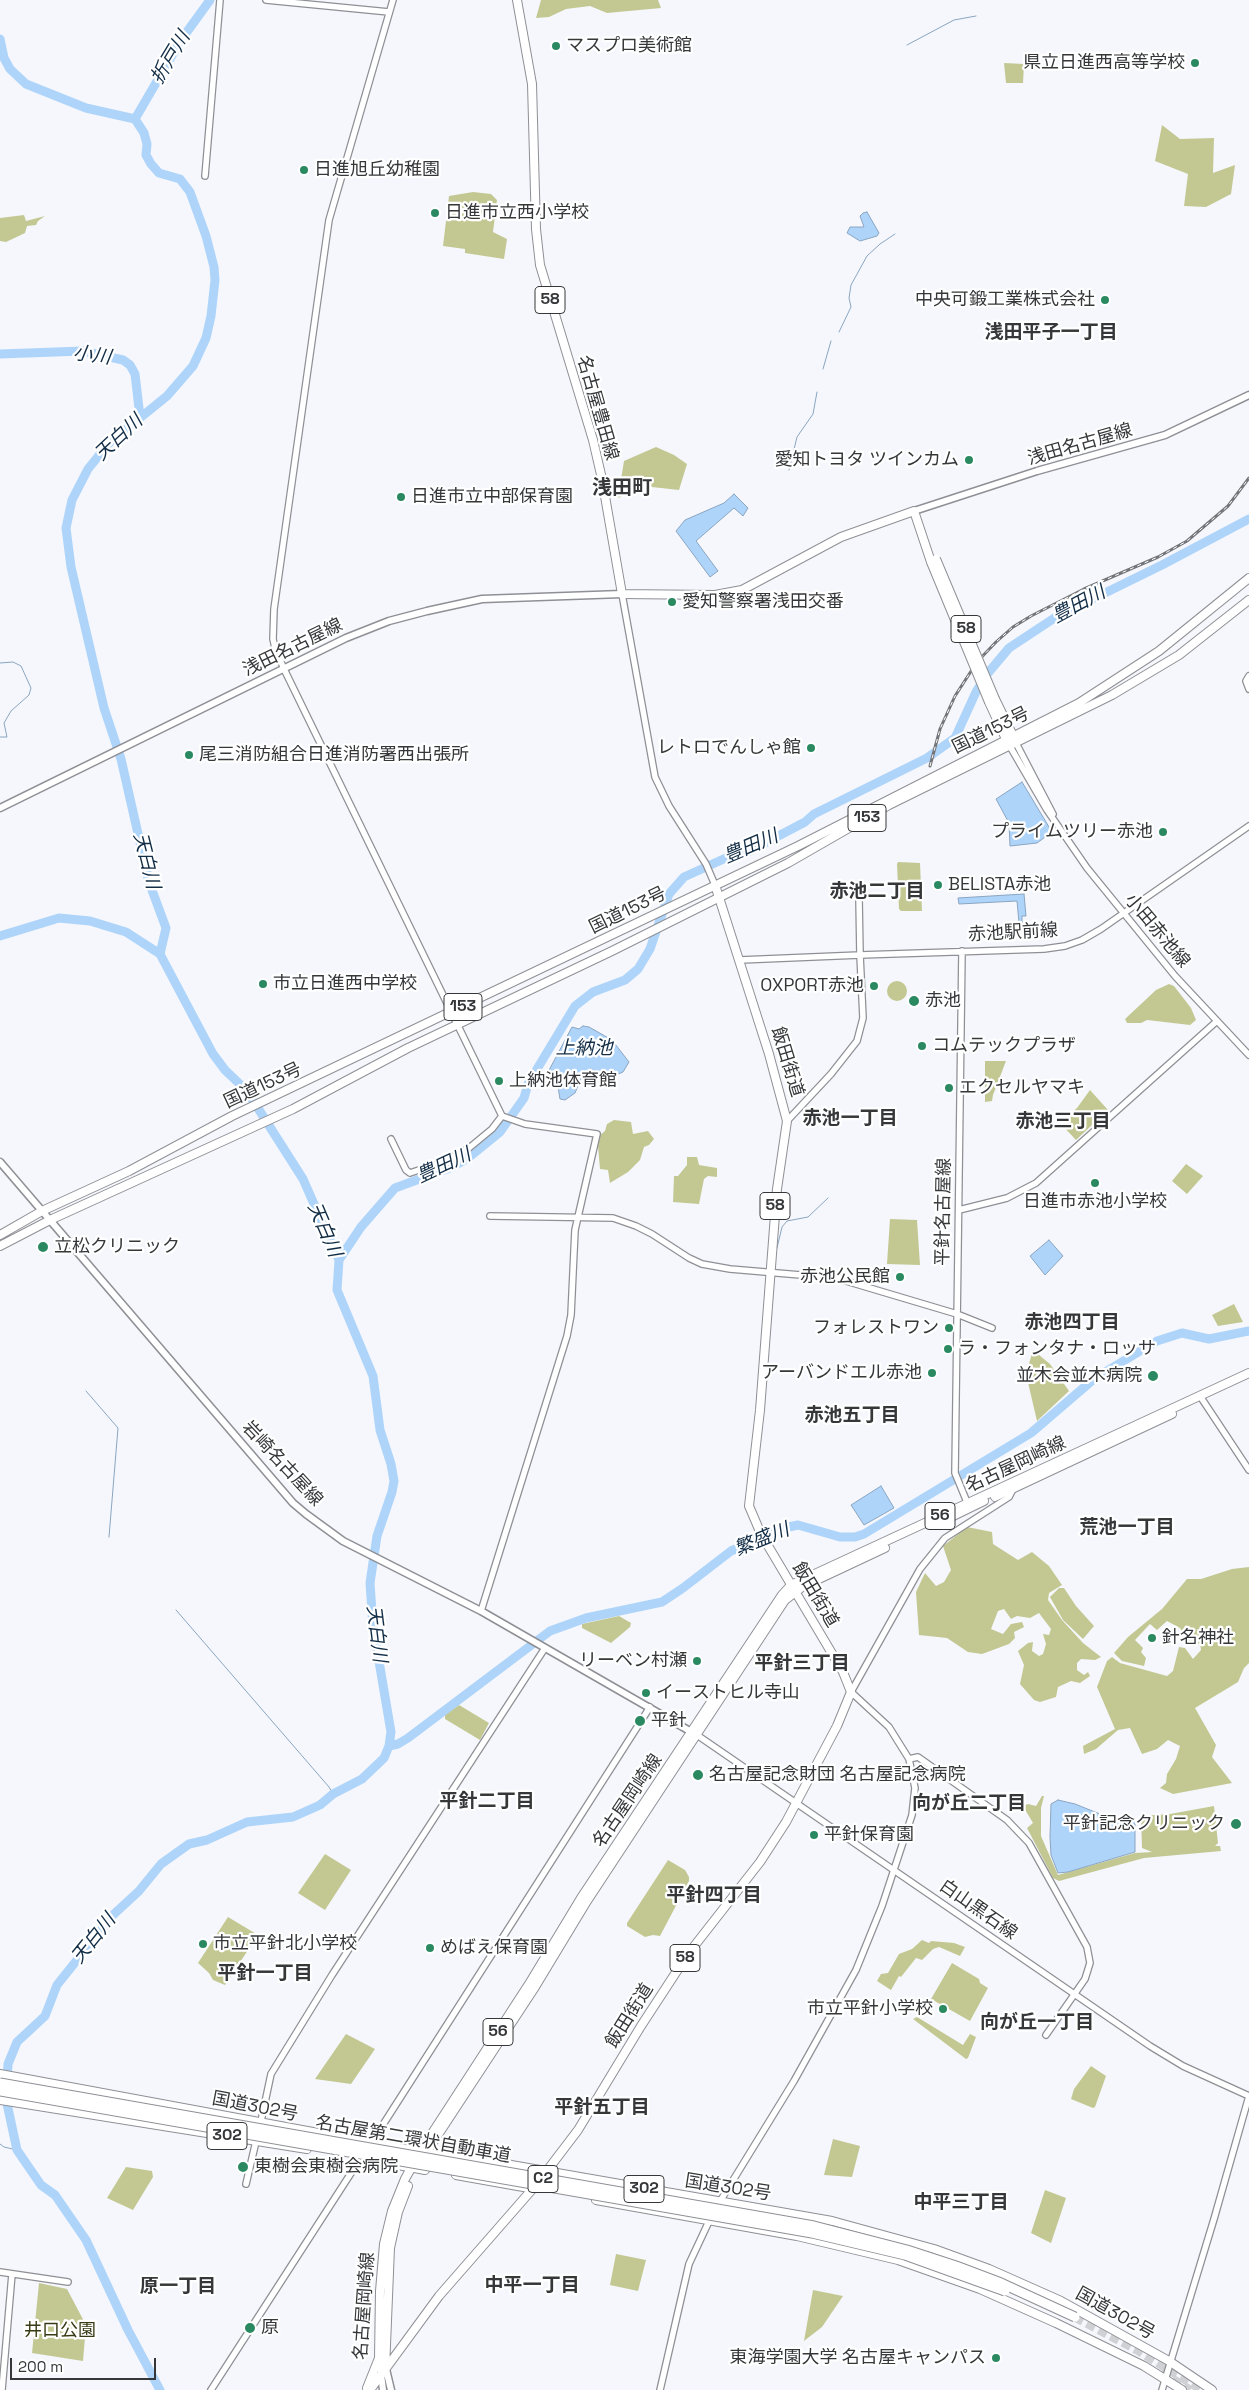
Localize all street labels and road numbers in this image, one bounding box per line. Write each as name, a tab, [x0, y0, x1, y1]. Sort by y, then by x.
road number: 58	[535, 286, 565, 314]
street label: 名古屋豊田線	[572, 353, 622, 463]
street label: 浅田名古屋線	[1025, 420, 1135, 470]
street label: 浅田名古屋線	[240, 615, 346, 681]
road number: 58	[951, 616, 981, 642]
street label: 国道153号	[949, 703, 1033, 759]
road number: 153	[848, 804, 886, 831]
street label: 国道153号	[586, 883, 670, 939]
street label: 小田赤池線	[1120, 890, 1194, 972]
street label: 赤池駅前線	[967, 920, 1059, 946]
road number: 153	[444, 994, 482, 1020]
street label: 飯田街道	[766, 1024, 808, 1100]
street label: 国道153号	[221, 1059, 305, 1113]
street label: 平針名古屋線	[932, 1158, 956, 1266]
road number: 58	[760, 1192, 790, 1220]
street label: 岩崎名古屋線	[237, 1417, 327, 1511]
street label: 名古屋岡崎線	[962, 1432, 1070, 1498]
road number: 56	[925, 1502, 955, 1530]
street label: 飯田街道	[787, 1559, 843, 1631]
street label: 名古屋岡崎線	[589, 1750, 667, 1852]
street label: 白山黒石線	[935, 1875, 1021, 1945]
road number: 58	[670, 1945, 700, 1972]
street label: 飯田街道	[602, 1980, 658, 2052]
road number: 56	[483, 2018, 513, 2045]
street label: 国道302号	[210, 2088, 300, 2126]
street label: 名古屋第二環状自動車道	[314, 2112, 512, 2168]
road number: 302	[207, 2122, 247, 2150]
road number: C2	[528, 2166, 558, 2192]
street label: 国道302号	[683, 2171, 773, 2205]
road number: 302	[624, 2176, 664, 2202]
street label: 名古屋岡崎線	[350, 2251, 380, 2361]
street label: 国道302号	[1072, 2283, 1158, 2345]

